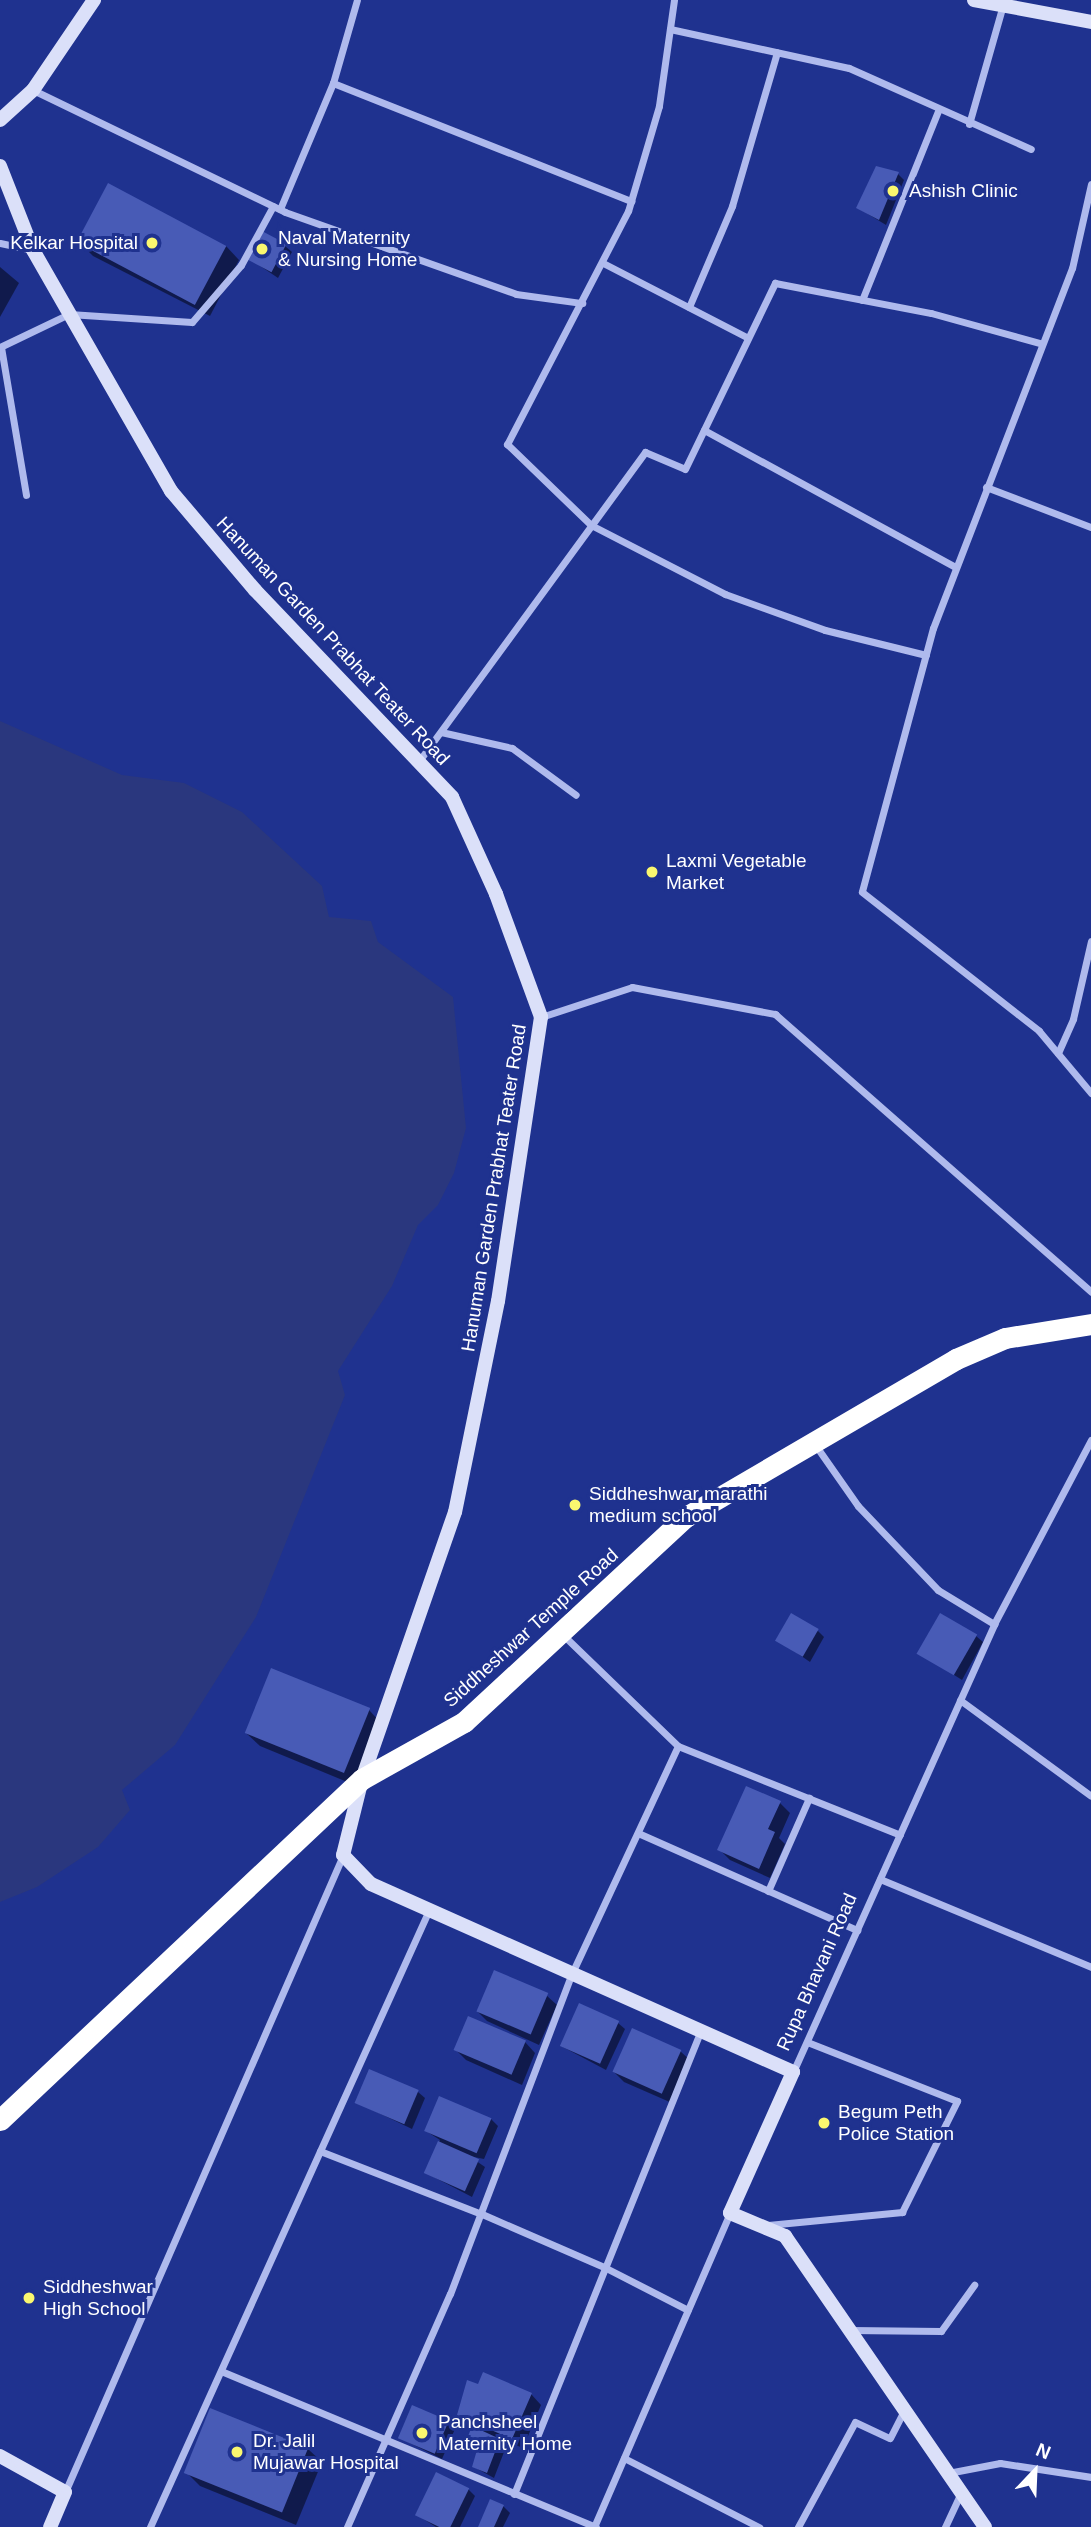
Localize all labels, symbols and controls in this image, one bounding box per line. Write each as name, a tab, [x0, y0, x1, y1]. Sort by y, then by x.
place label: Ashish Clinic	[909, 180, 1018, 202]
marker: Ashish Clinic	[883, 181, 903, 201]
place label: Naval Maternity & Nursing Home	[278, 227, 417, 271]
place label: Kelkar Hospital	[10, 232, 138, 254]
marker: Kelkar Hospital	[144, 235, 160, 251]
marker: Naval Maternity & Nursing Home	[252, 239, 272, 259]
street label: Hanuman Garden Prabhat Teater Road	[212, 512, 454, 770]
place label: Laxmi Vegetable Market	[666, 850, 806, 894]
marker: Laxmi Vegetable Market	[644, 864, 660, 880]
street label: Hanuman Garden Prabhat Teater Road	[457, 1022, 531, 1354]
place label: Siddheshwar marathi medium school	[589, 1483, 767, 1527]
marker: Siddheshwar marathi medium school	[567, 1497, 583, 1513]
street label: Siddheshwar Temple Road	[439, 1544, 623, 1712]
street label: Rupa Bhavani Road	[772, 1890, 862, 2054]
place label: Begum Peth Police Station	[838, 2101, 954, 2145]
marker: Begum Peth Police Station	[816, 2115, 832, 2131]
place label: Siddheshwar High School	[43, 2276, 153, 2320]
marker: Siddheshwar High School	[21, 2290, 37, 2306]
place label: Panchsheel Maternity Home	[438, 2411, 572, 2455]
marker: Panchsheel Maternity Home	[412, 2423, 432, 2443]
place label: Dr. Jalil Mujawar Hospital	[253, 2430, 399, 2474]
north arrow	[1000, 2436, 1070, 2506]
text: N	[1033, 2439, 1054, 2464]
marker: Dr. Jalil Mujawar Hospital	[227, 2442, 247, 2462]

